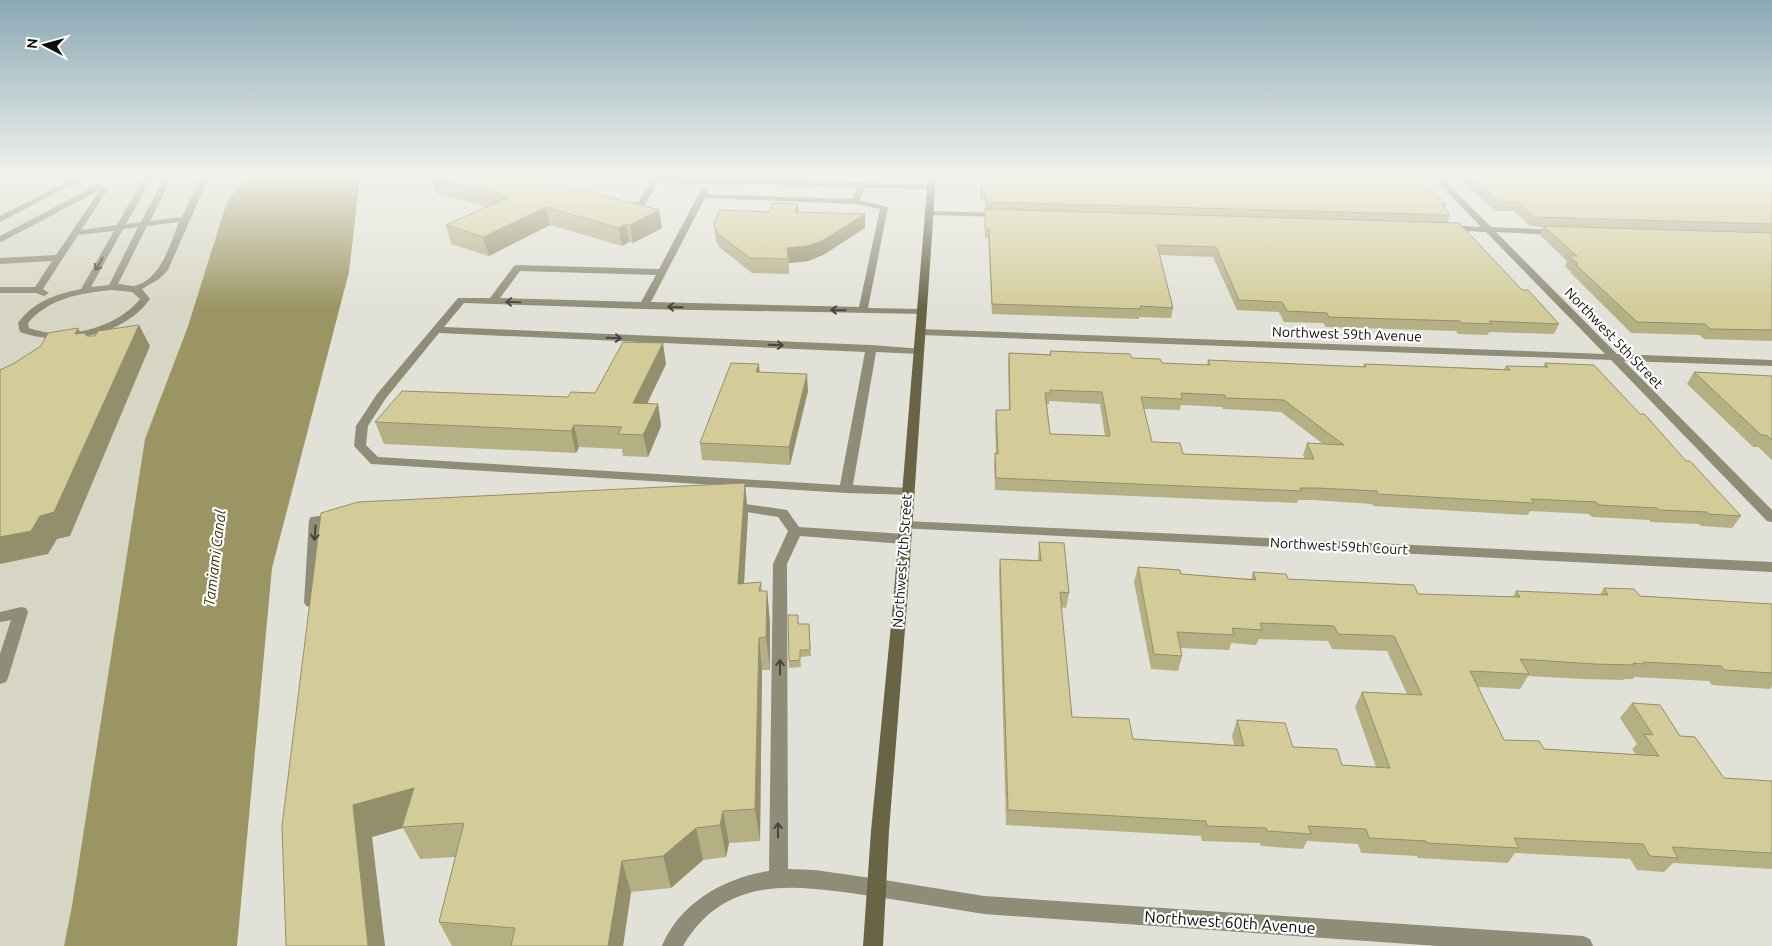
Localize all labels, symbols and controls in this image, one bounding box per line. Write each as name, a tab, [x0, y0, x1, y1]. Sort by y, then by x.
north arrow	[20, 20, 70, 70]
text: N	[24, 38, 41, 50]
one-way arrow	[94, 257, 104, 271]
street label: Northwest 5th Street	[1562, 284, 1667, 392]
one-way arrow	[505, 297, 521, 306]
one-way arrow	[667, 302, 683, 311]
one-way arrow	[830, 305, 846, 315]
street label: Northwest 59th Avenue	[1272, 323, 1422, 345]
one-way arrow	[606, 333, 622, 343]
one-way arrow	[768, 340, 784, 349]
street label: Northwest 7th Street	[889, 493, 915, 628]
water label: Tamiami Canal	[200, 508, 229, 607]
one-way arrow	[311, 525, 320, 541]
street label: Northwest 59th Court	[1269, 534, 1409, 558]
one-way arrow	[775, 659, 785, 676]
one-way arrow	[773, 822, 783, 838]
street label: Northwest 60th Avenue	[1144, 907, 1316, 937]

